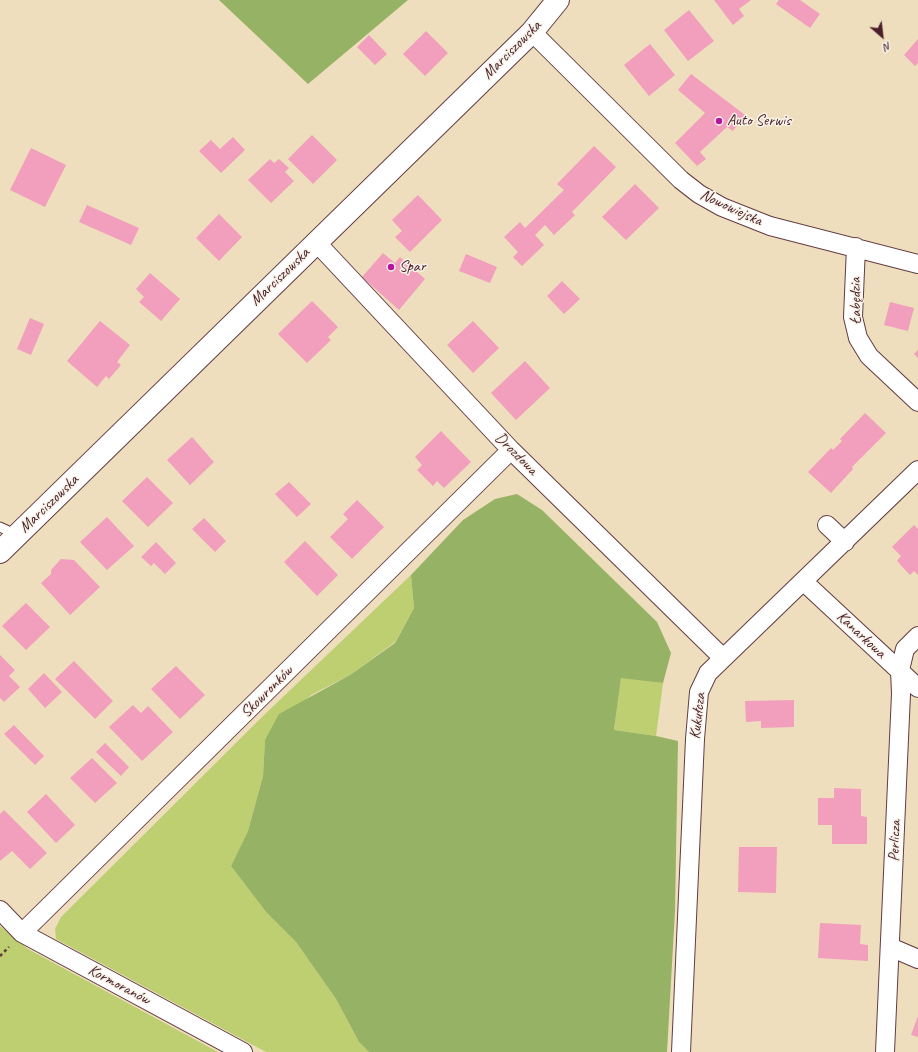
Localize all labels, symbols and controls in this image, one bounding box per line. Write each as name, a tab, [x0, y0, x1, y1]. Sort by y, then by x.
street label: Marciszowska	[478, 16, 546, 84]
north arrow	[862, 16, 902, 56]
text: N	[881, 39, 894, 54]
place label: Auto Serwis	[727, 111, 791, 131]
marker: Auto Serwis	[714, 116, 724, 126]
street label: Nowowiejska	[697, 185, 765, 231]
street label: Marciszowska	[246, 244, 314, 310]
place label: Spar	[399, 257, 426, 277]
marker: Spar	[386, 262, 396, 272]
street label: Łabędzia	[846, 277, 866, 325]
street label: Drozdowa	[491, 429, 541, 479]
street label: Marciszowska	[15, 471, 83, 537]
street label: Kanarkowa	[832, 607, 890, 663]
street label: Skowronków	[237, 662, 297, 722]
street label: Kukułcza	[686, 692, 710, 740]
street label: Perlicza	[885, 820, 905, 862]
street label: Kormoranów	[85, 961, 153, 1009]

